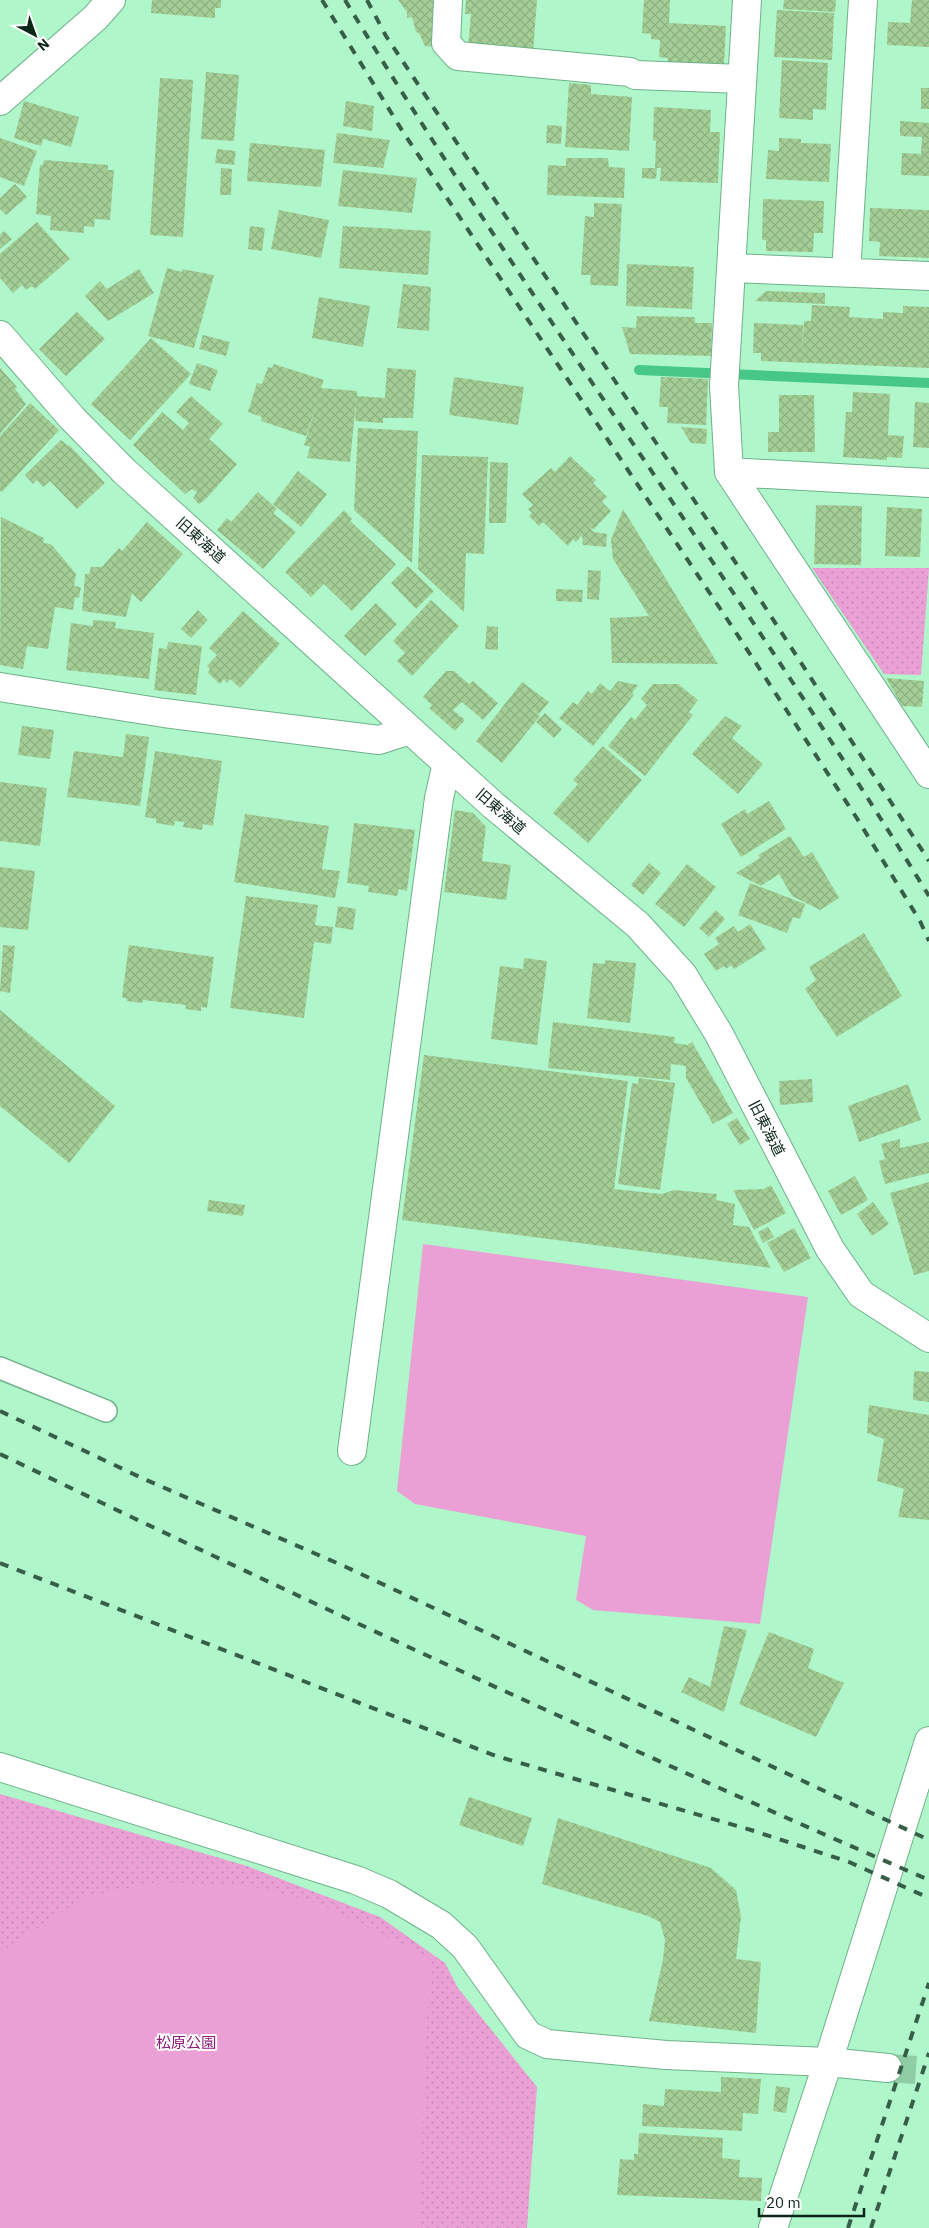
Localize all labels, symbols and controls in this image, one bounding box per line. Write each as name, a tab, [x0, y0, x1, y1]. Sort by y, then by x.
north arrow	[10, 10, 60, 60]
text: N	[34, 35, 53, 55]
street label: 旧東海道	[172, 513, 230, 567]
street label: 旧東海道	[472, 784, 530, 838]
street label: 旧東海道	[745, 1097, 789, 1159]
park label: 松原公園	[156, 2033, 216, 2052]
scale bar	[759, 2186, 864, 2218]
text: 20 m	[766, 2193, 801, 2212]

